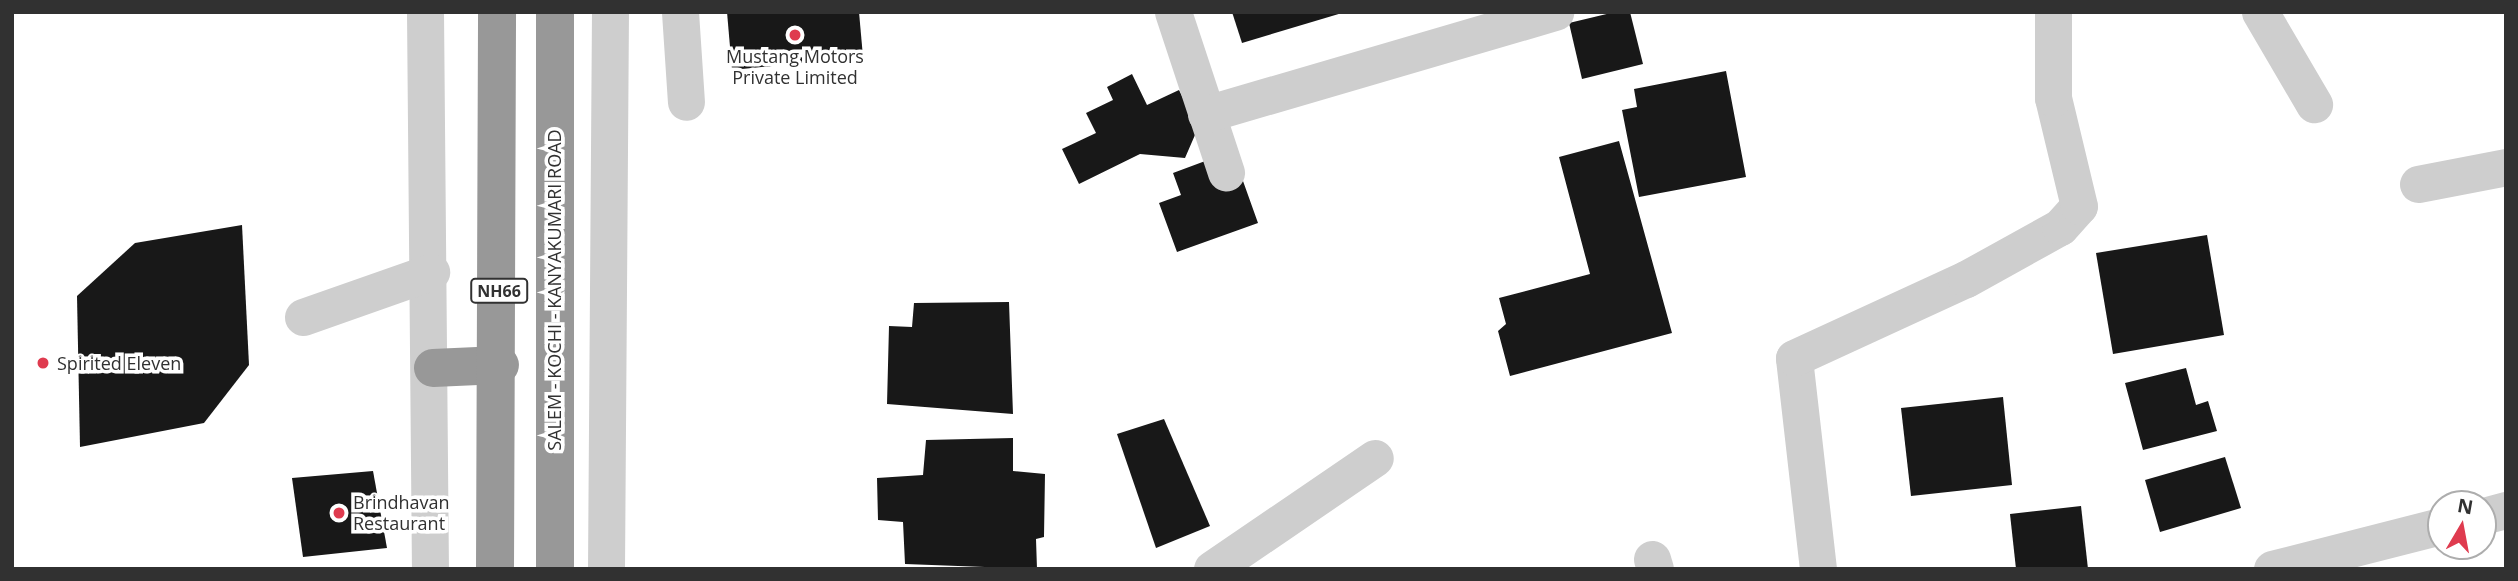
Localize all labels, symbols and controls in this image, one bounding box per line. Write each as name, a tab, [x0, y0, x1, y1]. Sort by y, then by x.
marker: Mustang Motors Private Limited	[787, 27, 803, 43]
place label: Mustang Motors Private Limited	[726, 46, 864, 88]
street label: SALEM - KOCHI - KANYAKUMARI ROAD	[543, 129, 565, 451]
road number: NH66	[469, 278, 529, 304]
place label: Spirited Eleven	[57, 352, 181, 374]
marker: Spirited Eleven	[35, 355, 51, 371]
north arrow	[2427, 490, 2497, 560]
place label: Brindhavan Restaurant	[353, 492, 450, 534]
text: N	[2455, 492, 2475, 520]
marker: Brindhavan Restaurant	[331, 505, 347, 521]

